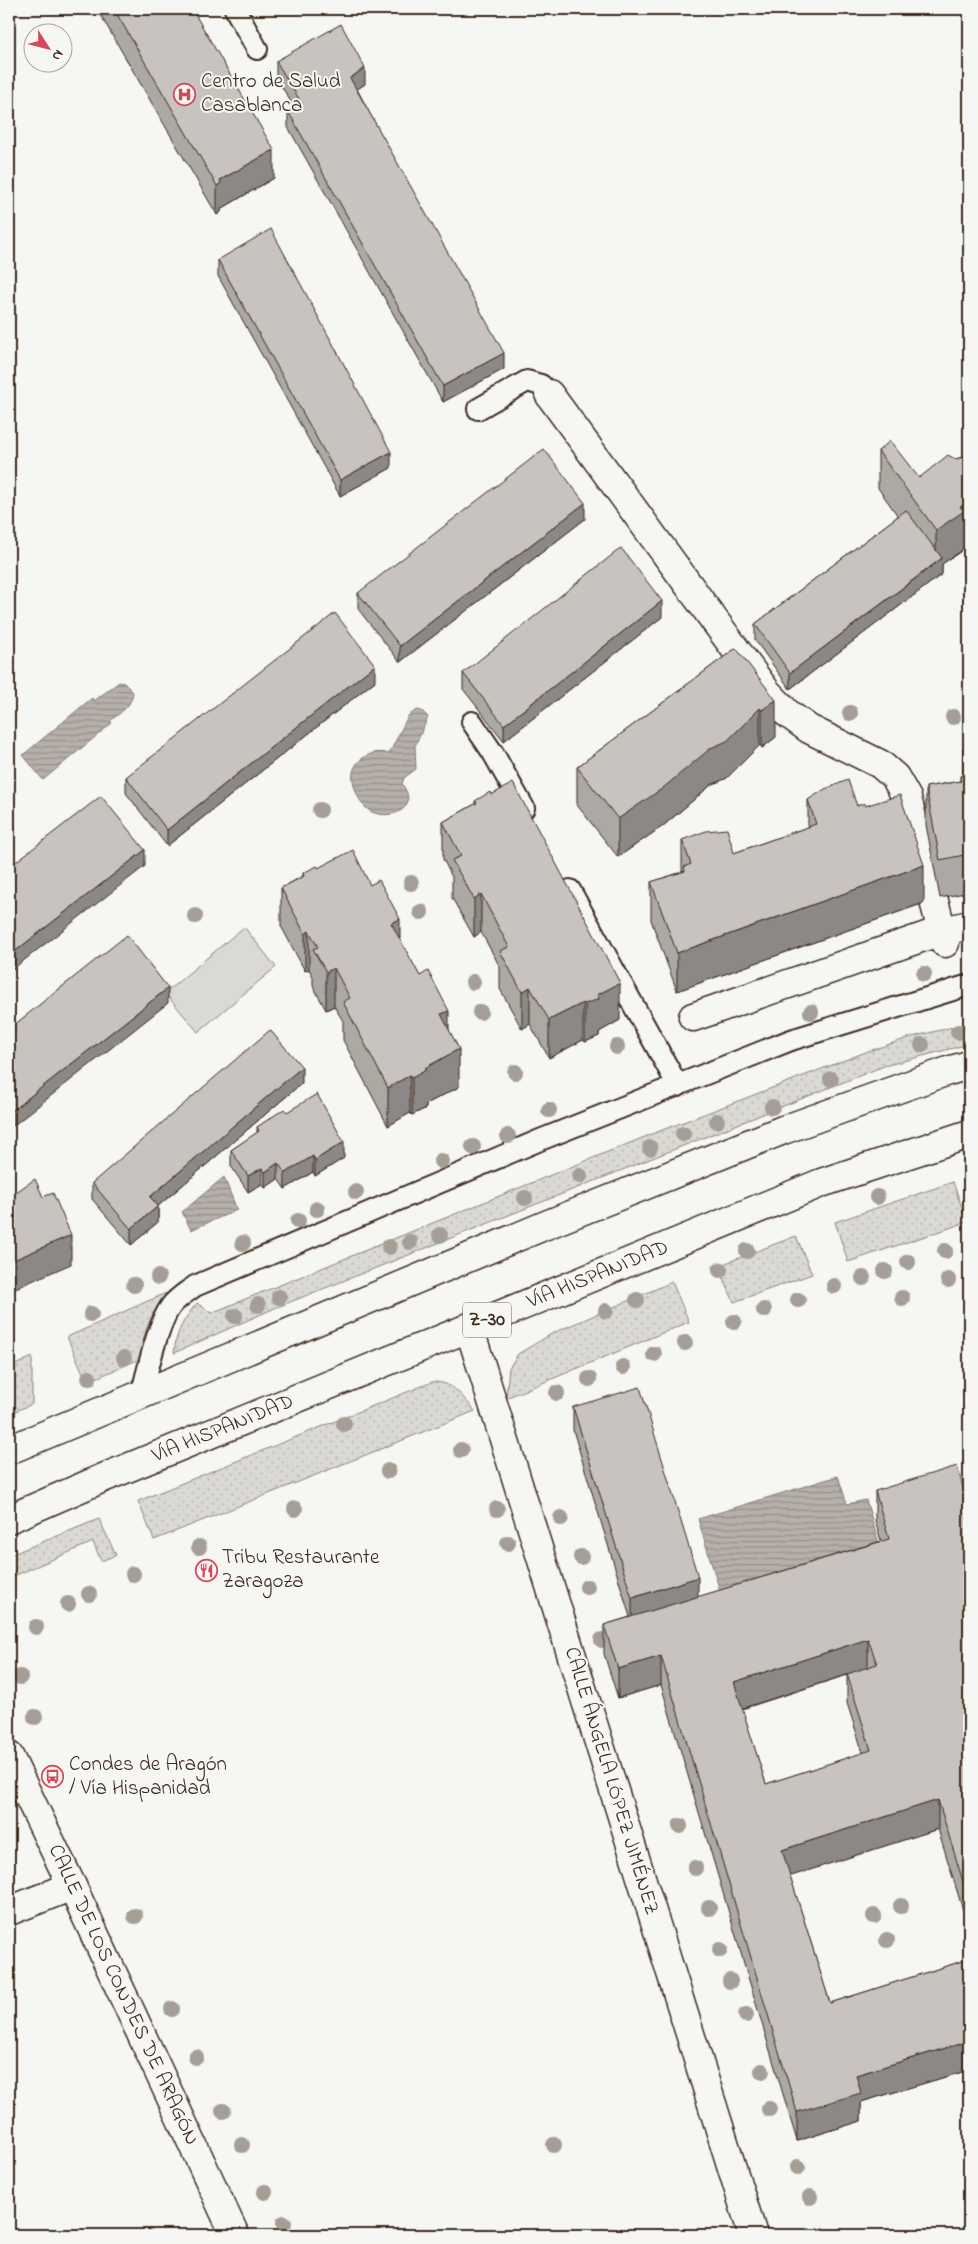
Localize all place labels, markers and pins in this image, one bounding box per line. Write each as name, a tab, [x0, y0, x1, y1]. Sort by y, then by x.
place label: Centro de Salud Casablanca	[201, 67, 341, 121]
hospital icon: Centro de Salud Casablanca	[173, 82, 197, 106]
place label: Tribu Restaurante Zaragoza	[222, 1543, 380, 1599]
restaurant icon: Tribu Restaurante Zaragoza	[194, 1558, 218, 1582]
place label: Condes de Aragón / Vía Hispanidad	[69, 1750, 227, 1804]
bus stop icon: Condes de Aragón / Vía Hispanidad	[41, 1765, 65, 1789]

